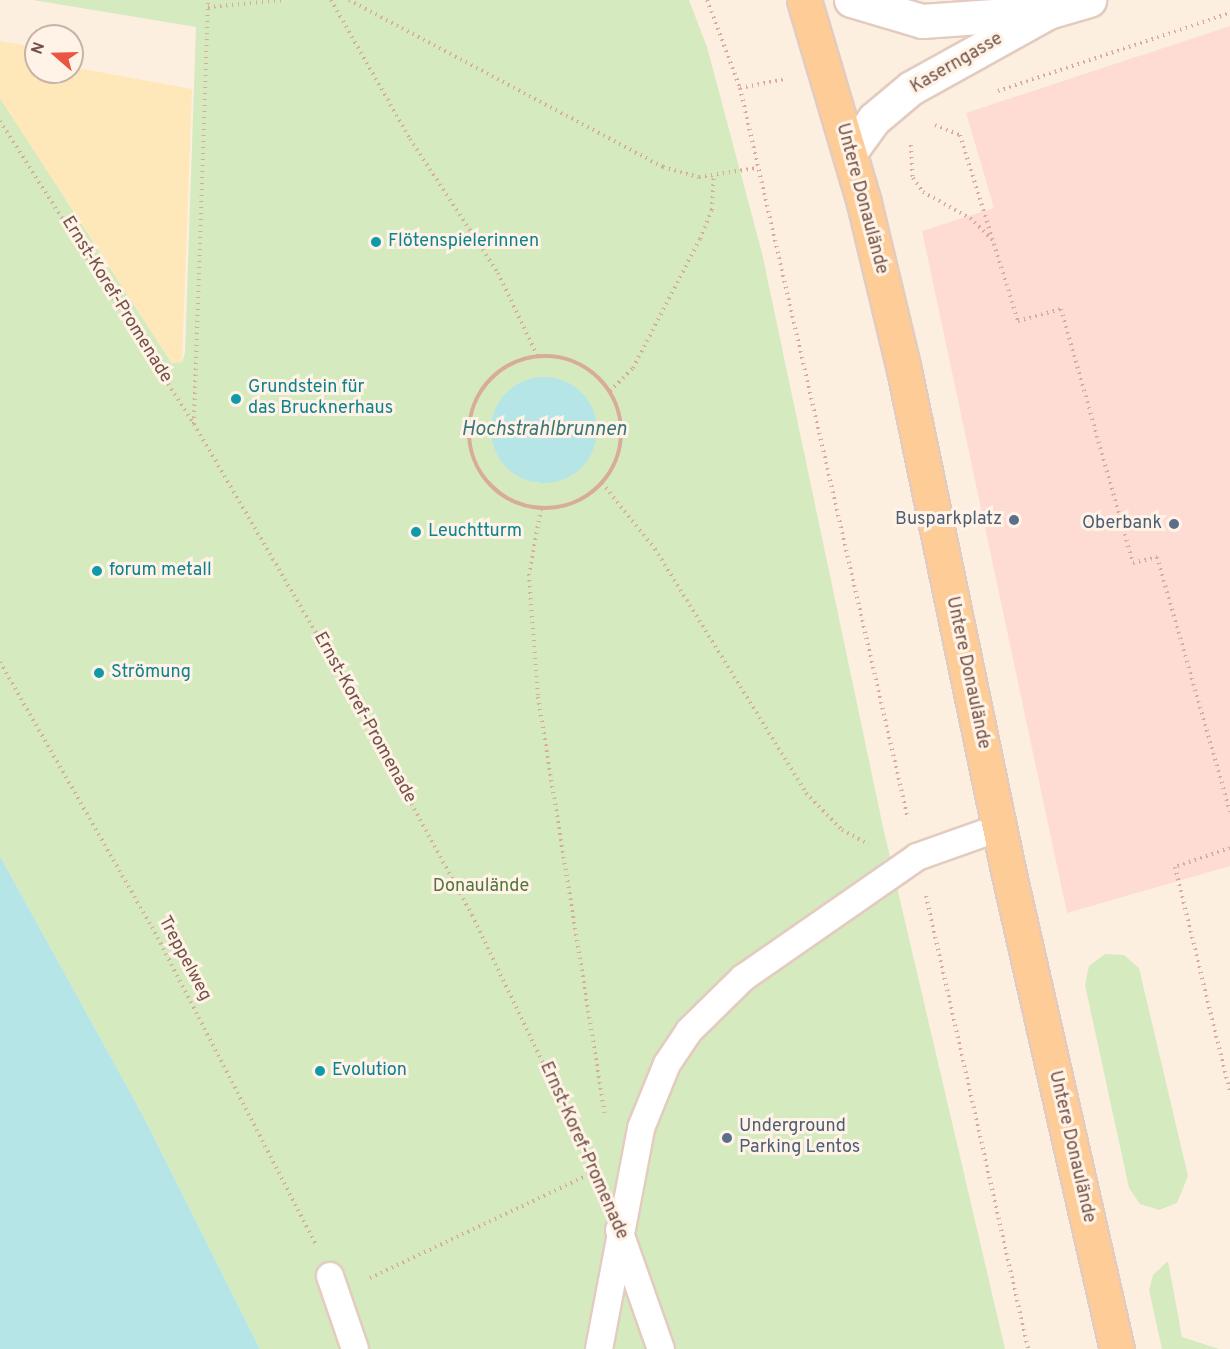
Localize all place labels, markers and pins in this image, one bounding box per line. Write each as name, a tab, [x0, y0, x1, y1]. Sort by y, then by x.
place label: Flötenspielerinnen	[388, 231, 539, 253]
marker: Flötenspielerinnen	[369, 235, 383, 249]
place label: Grundstein für das Brucknerhaus	[248, 378, 393, 420]
marker: Grundstein für das Brucknerhaus	[229, 392, 243, 406]
place label: Busparkplatz	[895, 509, 1002, 531]
marker: Busparkplatz	[1007, 513, 1021, 527]
place label: Oberbank	[1082, 513, 1162, 535]
marker: Oberbank	[1167, 517, 1181, 531]
place label: Leuchtturm	[428, 521, 522, 543]
marker: Leuchtturm	[409, 525, 423, 539]
place label: forum metall	[109, 560, 212, 582]
marker: forum metall	[90, 564, 104, 578]
place label: Strömung	[111, 662, 191, 684]
marker: Strömung	[92, 666, 106, 680]
place label: Evolution	[332, 1060, 407, 1082]
marker: Evolution	[313, 1064, 327, 1078]
place label: Underground Parking Lentos	[739, 1117, 860, 1160]
marker: Underground Parking Lentos	[720, 1131, 734, 1145]

